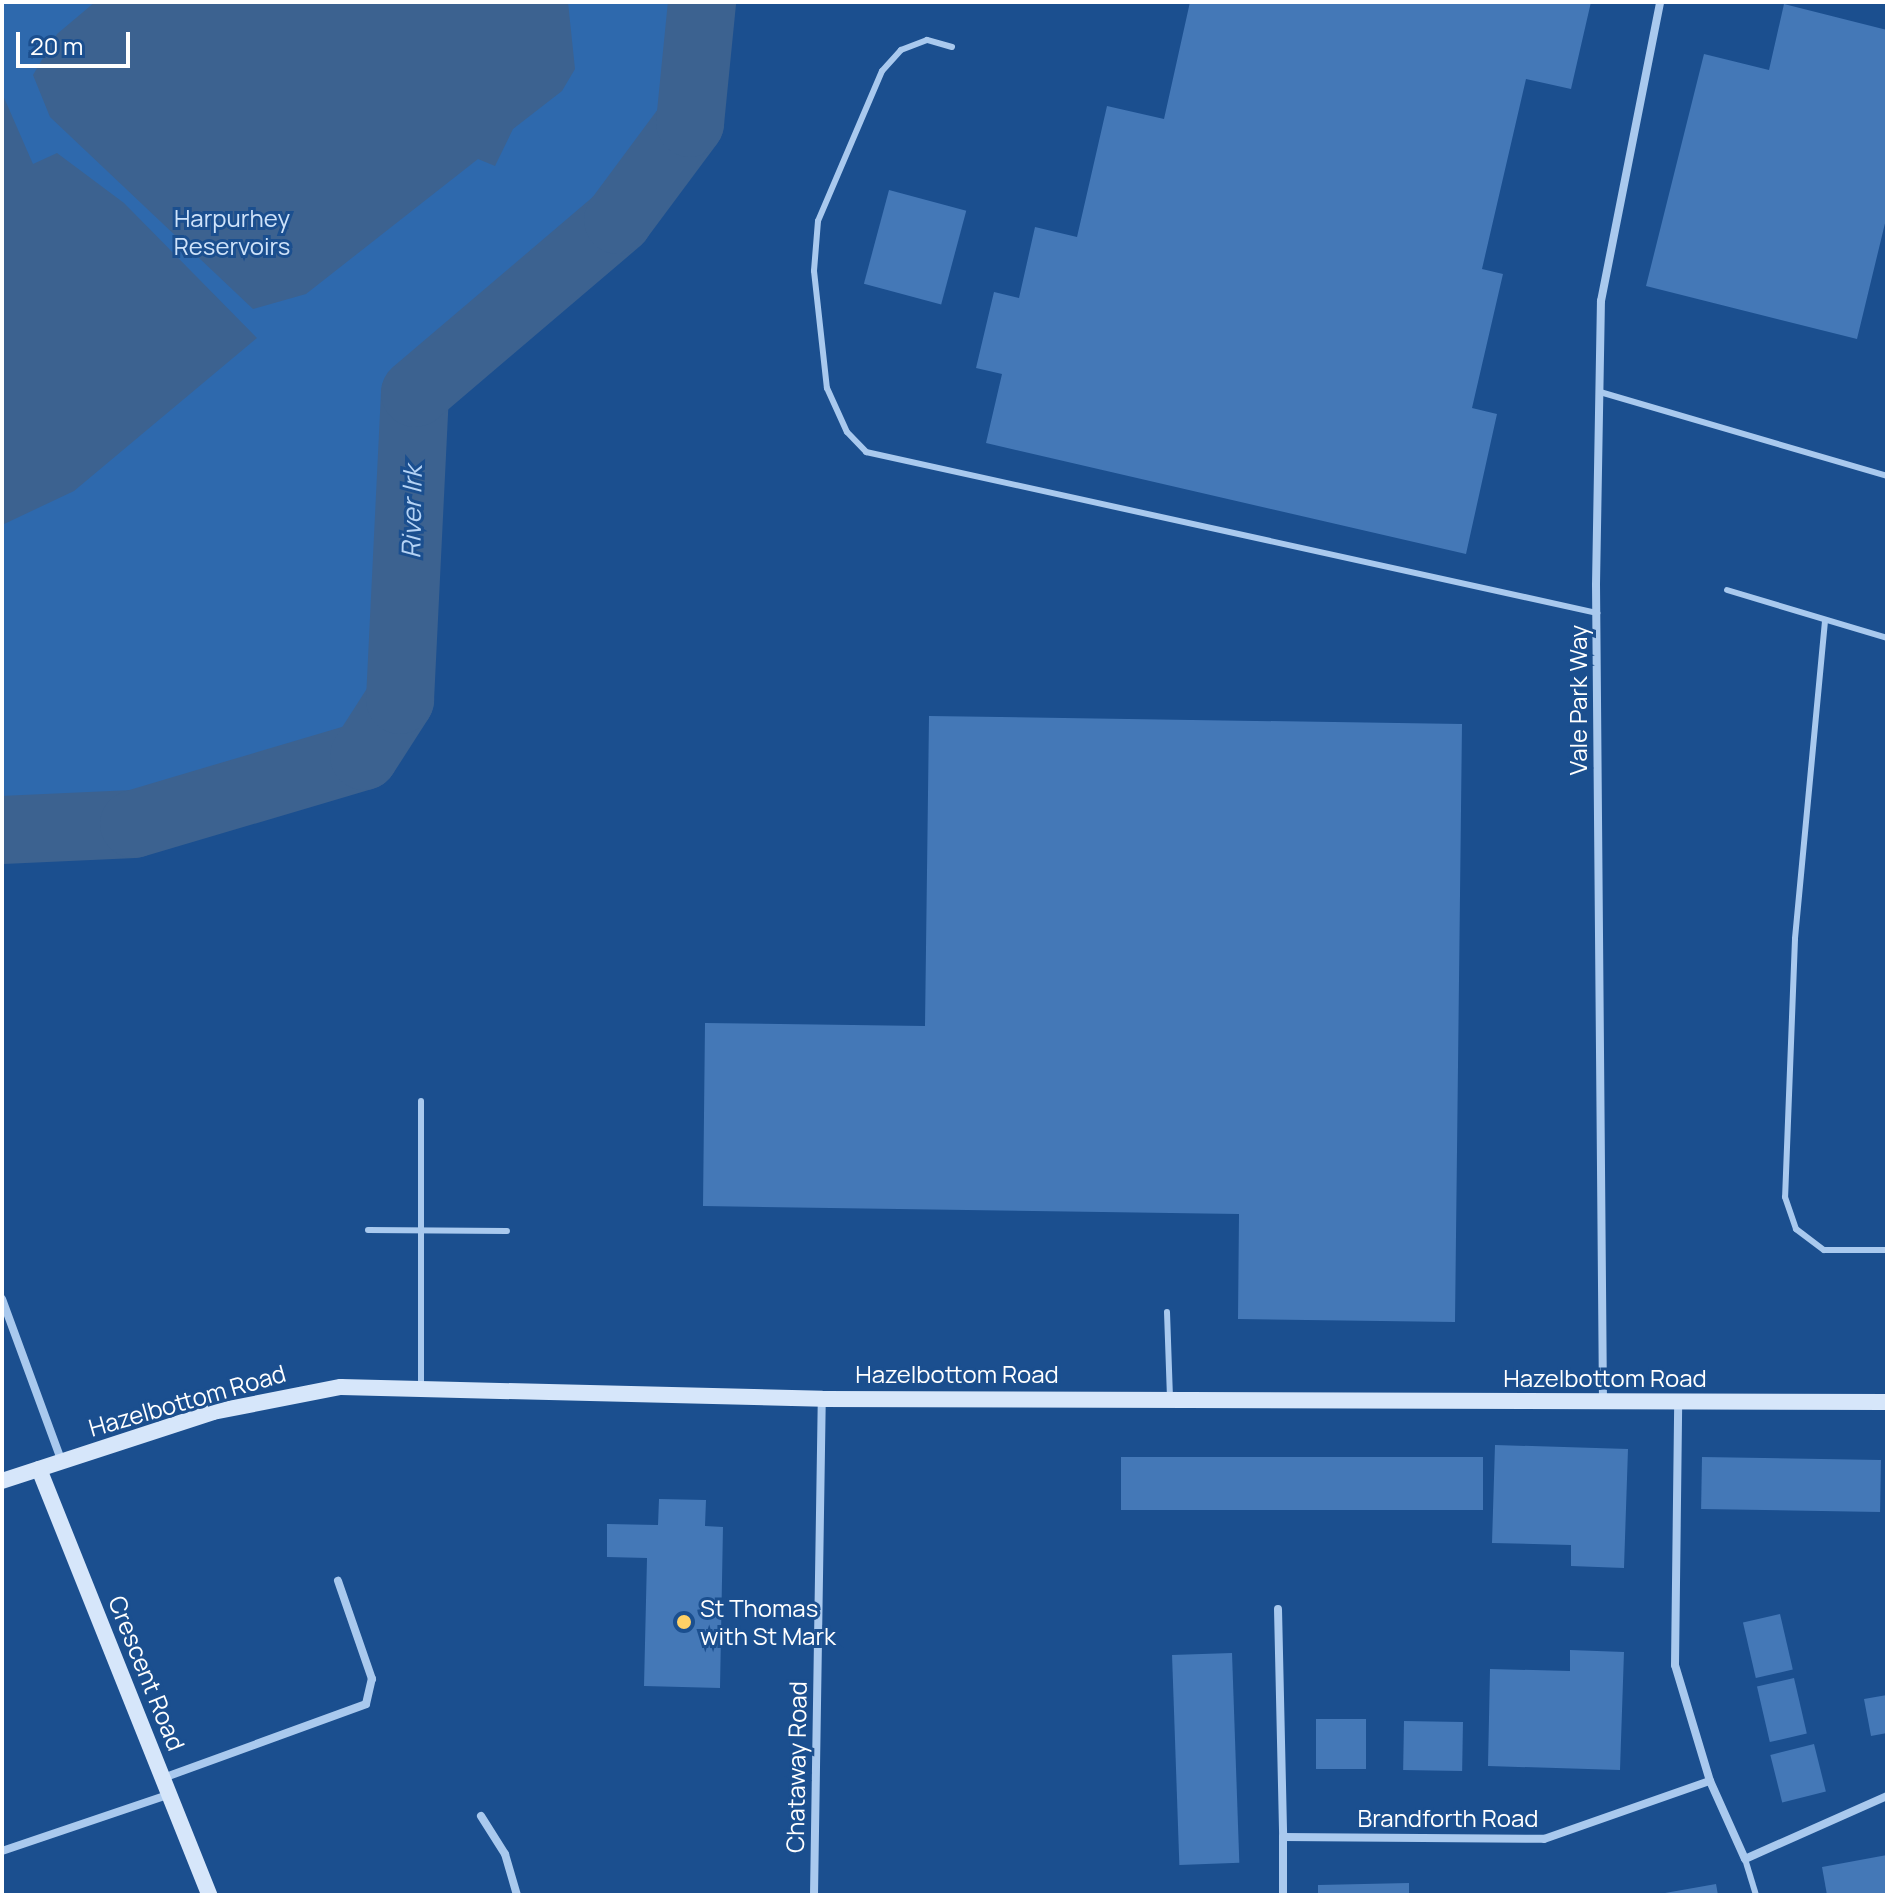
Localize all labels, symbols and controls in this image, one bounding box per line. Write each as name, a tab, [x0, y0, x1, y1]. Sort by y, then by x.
scale bar	[20, 16, 134, 66]
text: 20 m	[30, 29, 83, 62]
park label: Harpurhey Reservoirs	[174, 204, 290, 260]
water label: River Irk	[396, 465, 428, 559]
street label: Vale Park Way	[1564, 625, 1592, 775]
street label: Hazelbottom Road	[85, 1358, 289, 1442]
street label: Hazelbottom Road	[855, 1360, 1059, 1388]
street label: Hazelbottom Road	[1503, 1364, 1707, 1392]
street label: Crescent Road	[103, 1591, 191, 1755]
place label: St Thomas with St Mark	[700, 1594, 836, 1650]
marker: St Thomas with St Mark	[675, 1613, 693, 1631]
street label: Chataway Road	[780, 1681, 812, 1853]
street label: Brandforth Road	[1357, 1804, 1539, 1832]

